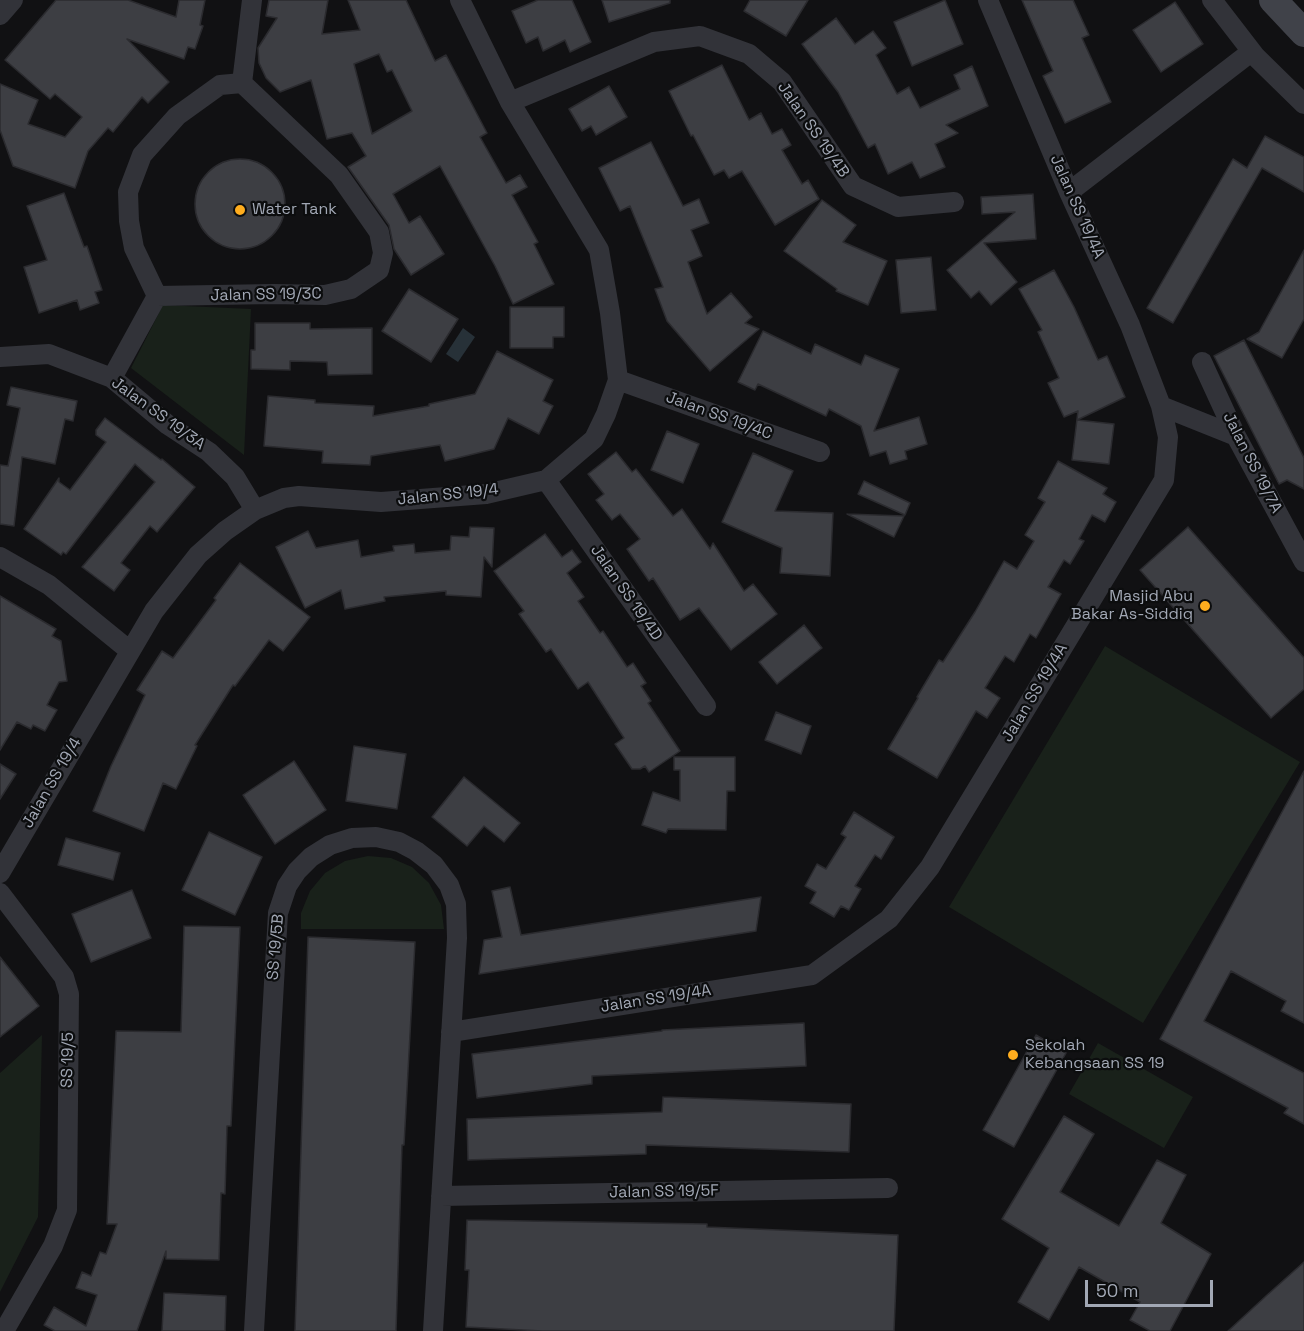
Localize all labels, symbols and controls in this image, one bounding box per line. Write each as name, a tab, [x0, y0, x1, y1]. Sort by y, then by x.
street label: Jalan SS 19/4B	[773, 79, 853, 181]
street label: Jalan SS 19/4A	[1046, 152, 1108, 262]
place label: Water Tank	[252, 200, 337, 220]
marker: Water Tank	[233, 203, 247, 217]
street label: Jalan SS 19/3C	[210, 284, 322, 306]
street label: Jalan SS 19/3A	[107, 374, 209, 454]
street label: Jalan SS 19/4C	[663, 388, 775, 444]
street label: Jalan SS 19/7A	[1218, 409, 1286, 517]
street label: Jalan SS 19/4	[397, 480, 499, 510]
street label: Jalan SS 19/4D	[586, 542, 666, 644]
place label: Masjid Abu Bakar As-Siddiq	[1071, 587, 1193, 625]
marker: Masjid Abu Bakar As-Siddiq	[1198, 599, 1212, 613]
street label: Jalan SS 19/4A	[998, 640, 1072, 746]
street label: Jalan SS 19/4	[18, 734, 86, 832]
street label: SS 19/5B	[264, 913, 288, 981]
street label: Jalan SS 19/4A	[599, 981, 713, 1017]
street label: SS 19/5	[58, 1032, 78, 1088]
place label: Sekolah Kebangsaan SS 19	[1025, 1036, 1164, 1074]
marker: Sekolah Kebangsaan SS 19	[1006, 1048, 1020, 1062]
street label: Jalan SS 19/5F	[609, 1181, 719, 1203]
scale bar	[1088, 1268, 1216, 1306]
text: 50 m	[1096, 1279, 1138, 1302]

